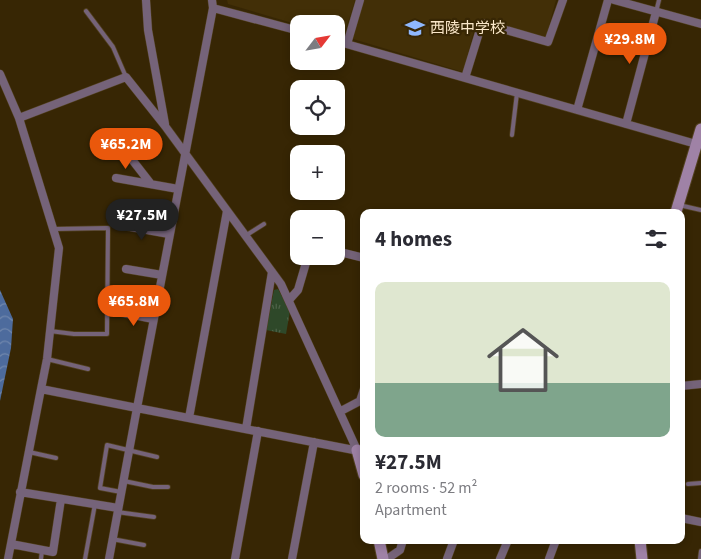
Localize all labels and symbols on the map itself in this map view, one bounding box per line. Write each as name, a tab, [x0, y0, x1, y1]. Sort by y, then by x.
north arrow	[290, 15, 345, 70]
school or university icon: 西陵中学校	[404, 17, 426, 39]
place label: 西陵中学校	[430, 18, 505, 39]
pin: ¥29.8M	[589, 22, 671, 65]
pin: ¥65.2M	[85, 128, 167, 170]
pin: ¥27.5M	[101, 198, 183, 241]
pin: ¥65.8M	[93, 284, 175, 327]

